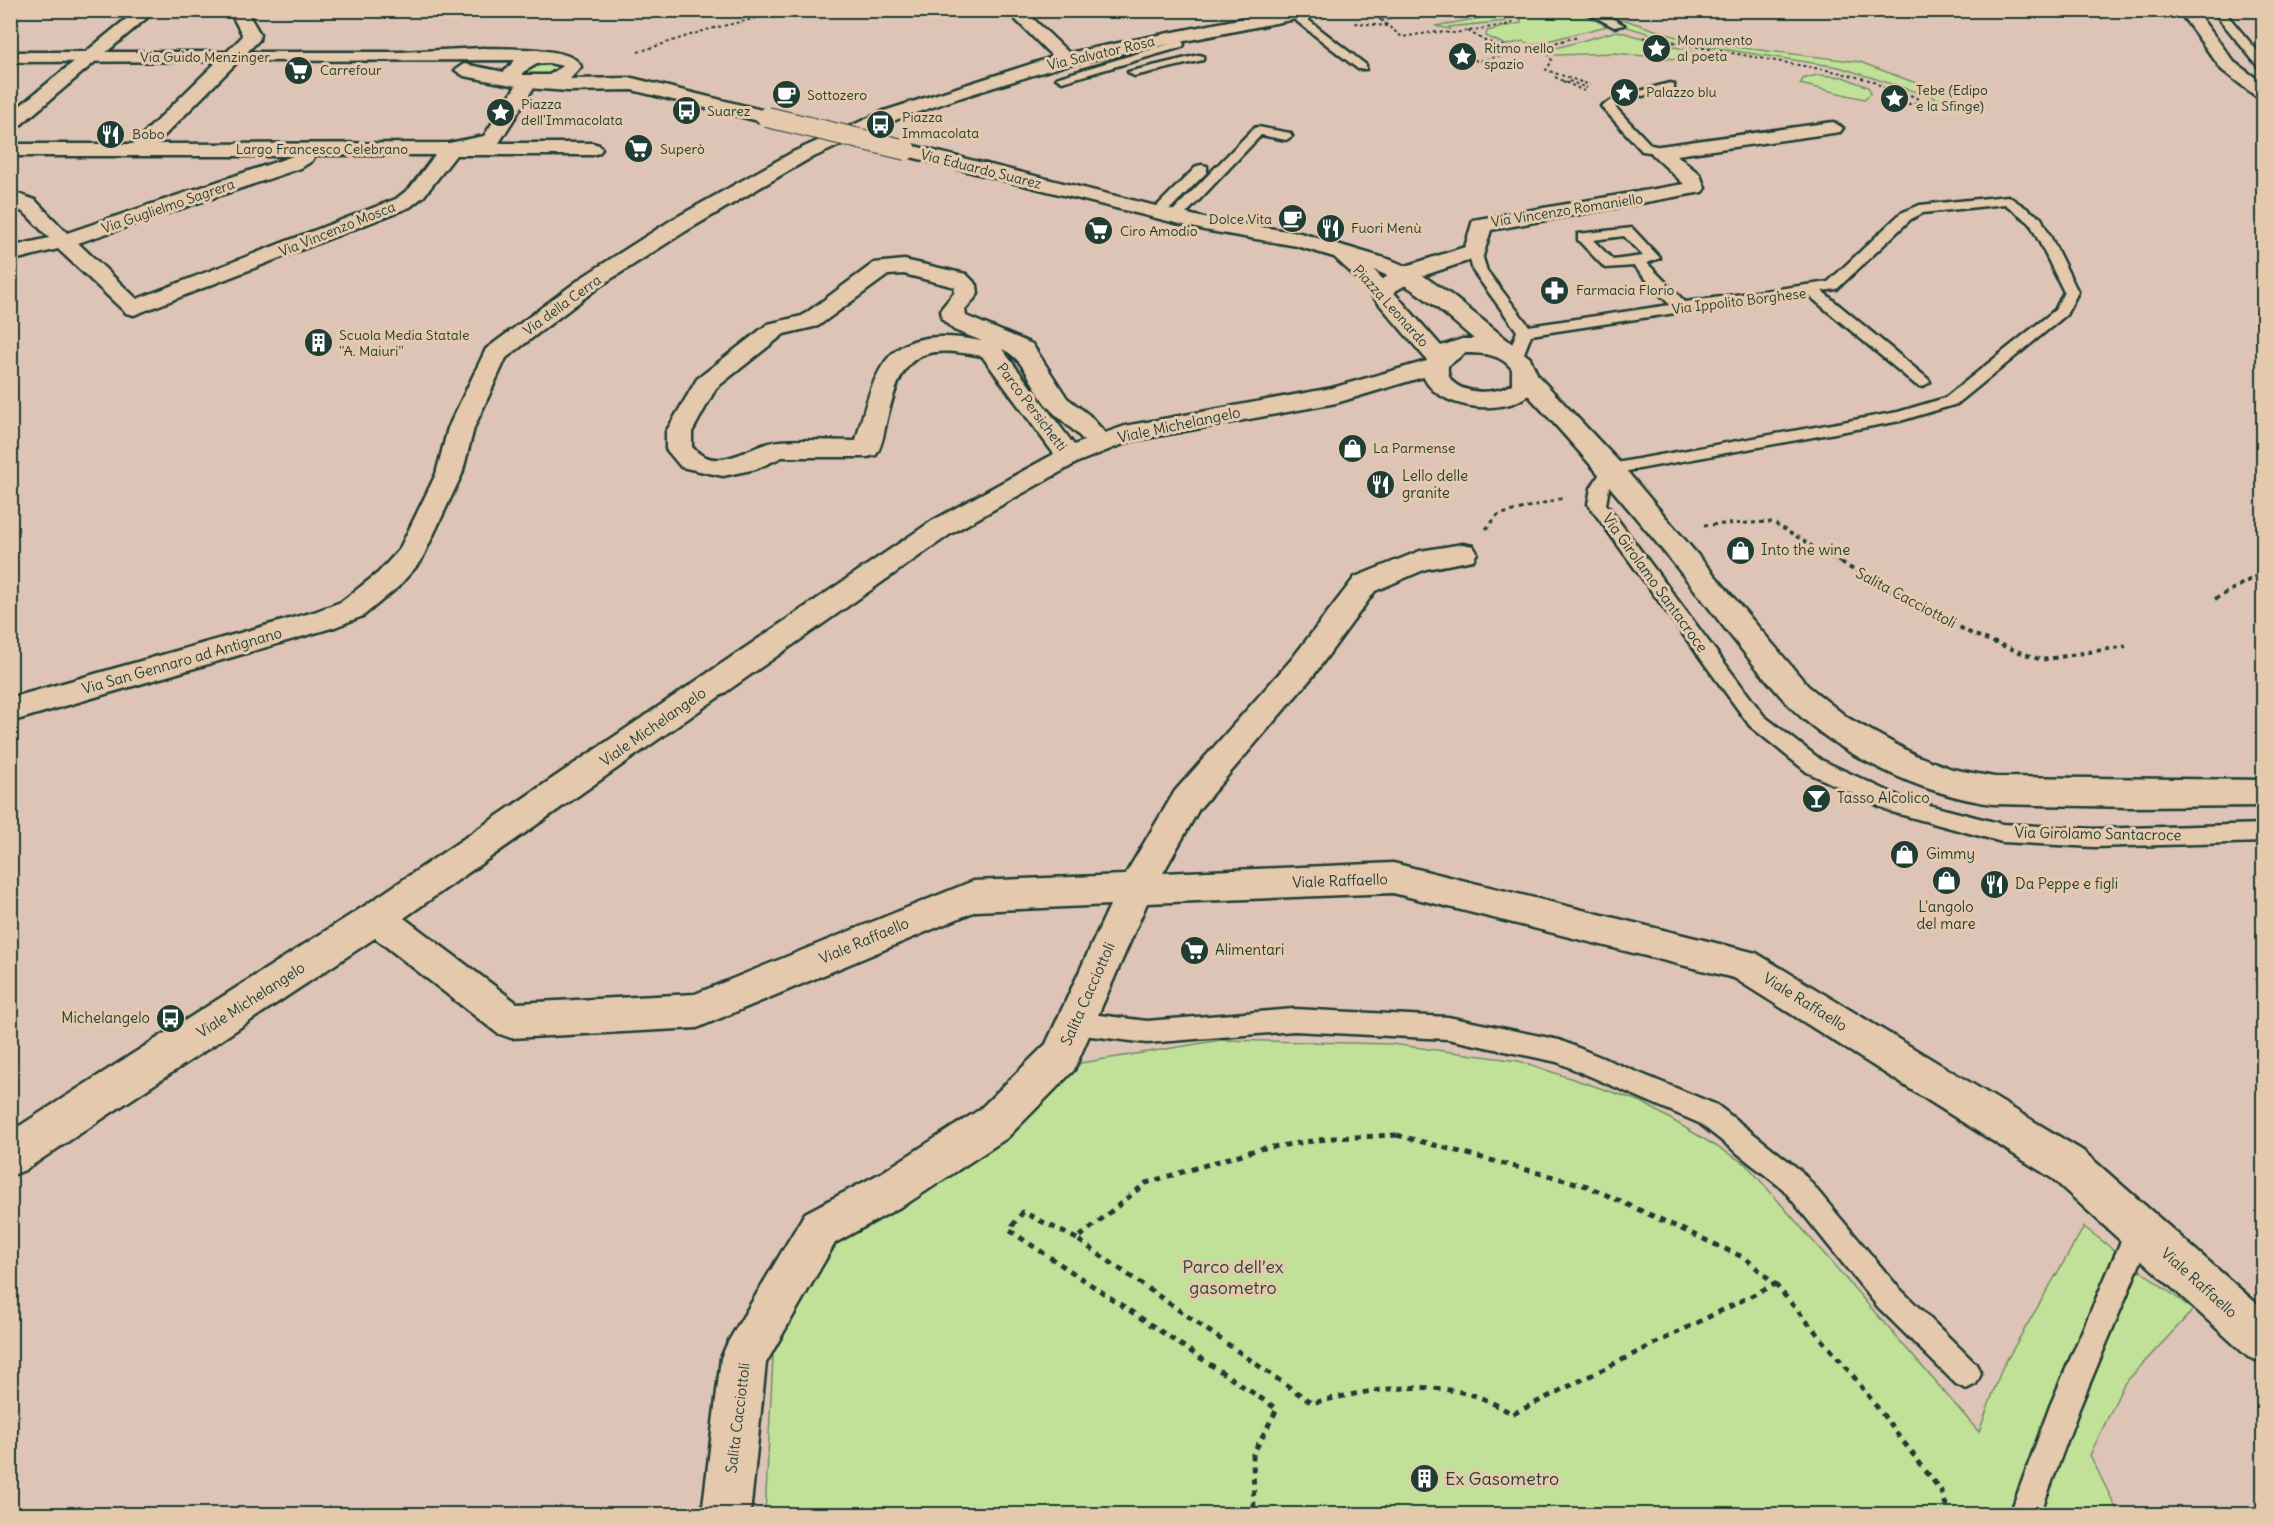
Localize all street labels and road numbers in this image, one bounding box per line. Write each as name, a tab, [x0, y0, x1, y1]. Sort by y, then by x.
street label: Via Salvator Rosa	[1046, 32, 1156, 74]
street label: Via Guido Menzinger	[140, 48, 270, 66]
street label: Largo Francesco Celebrano	[236, 140, 408, 158]
street label: Via Eduardo Suarez	[919, 145, 1044, 193]
street label: Via Guglielmo Sagrera	[99, 175, 237, 237]
street label: Via Vincenzo Romaniello	[1490, 189, 1644, 231]
street label: Via Vincenzo Mosca	[276, 197, 398, 261]
street label: Piazza Leonardo	[1349, 261, 1433, 351]
street label: Via della Cerra	[519, 271, 605, 339]
street label: Via Ippolito Borghese	[1671, 284, 1807, 318]
street label: Parco Persichetti	[993, 359, 1071, 455]
street label: Viale Michelangelo	[1116, 402, 1242, 447]
street label: Via Girolamo Santacroce	[1599, 510, 1712, 656]
street label: Salita Cacciottoli	[1853, 563, 1960, 632]
street label: Via San Gennaro ad Antignano	[80, 623, 284, 698]
street label: Viale Michelangelo	[596, 683, 709, 770]
street label: Via Girolamo Santacroce	[2014, 823, 2182, 844]
street label: Viale Raffaello	[1292, 869, 1388, 892]
street label: Viale Raffaello	[816, 913, 912, 968]
street label: Salita Cacciottoli	[1056, 939, 1119, 1048]
street label: Viale Michelangelo	[193, 958, 308, 1042]
street label: Viale Raffaello	[1760, 968, 1851, 1035]
street label: Viale Raffaello	[2157, 1244, 2241, 1322]
street label: Salita Cacciottoli	[721, 1362, 754, 1474]

